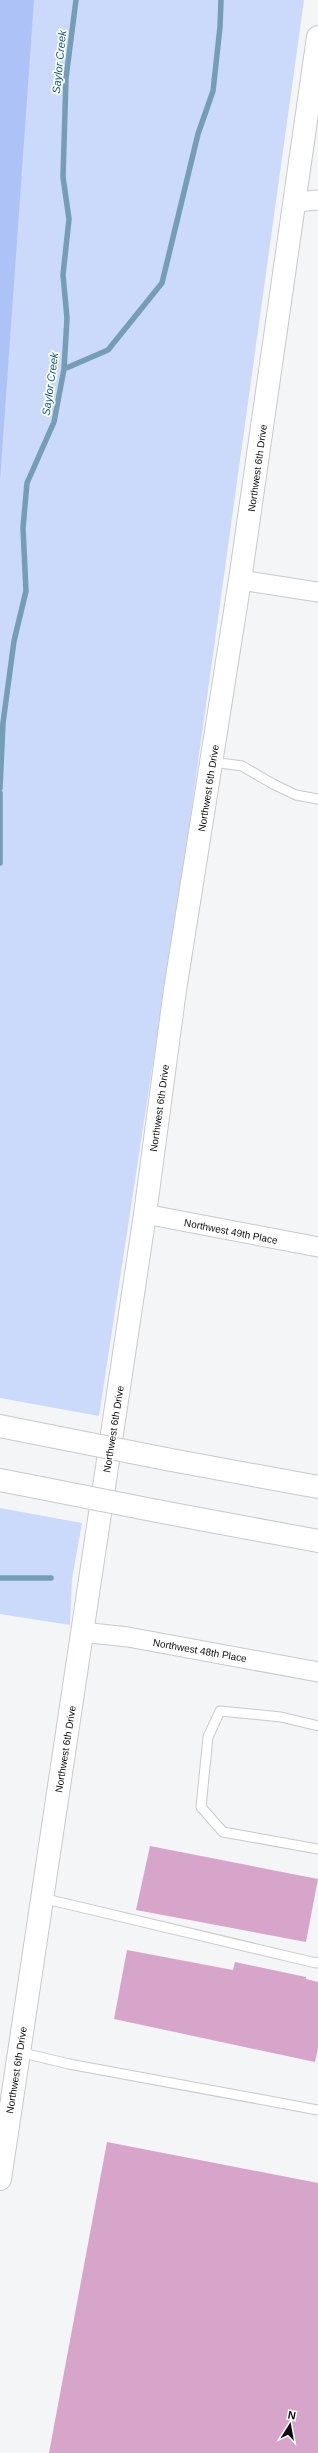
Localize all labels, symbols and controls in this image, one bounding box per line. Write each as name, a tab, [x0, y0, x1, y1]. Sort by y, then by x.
water label: Saylor Creek	[50, 29, 68, 94]
water label: Saylor Creek	[40, 351, 60, 416]
street label: Northwest 6th Drive	[246, 423, 269, 512]
street label: Northwest 6th Drive	[196, 743, 221, 832]
street label: Northwest 6th Drive	[148, 1063, 171, 1152]
street label: Northwest 49th Place	[183, 1217, 279, 1246]
street label: Northwest 6th Drive	[101, 1384, 126, 1473]
street label: Northwest 48th Place	[152, 1637, 248, 1664]
street label: Northwest 6th Drive	[53, 1704, 78, 1793]
street label: Northwest 6th Drive	[4, 2025, 29, 2114]
north arrow	[270, 2405, 310, 2445]
text: N	[287, 2409, 297, 2422]

